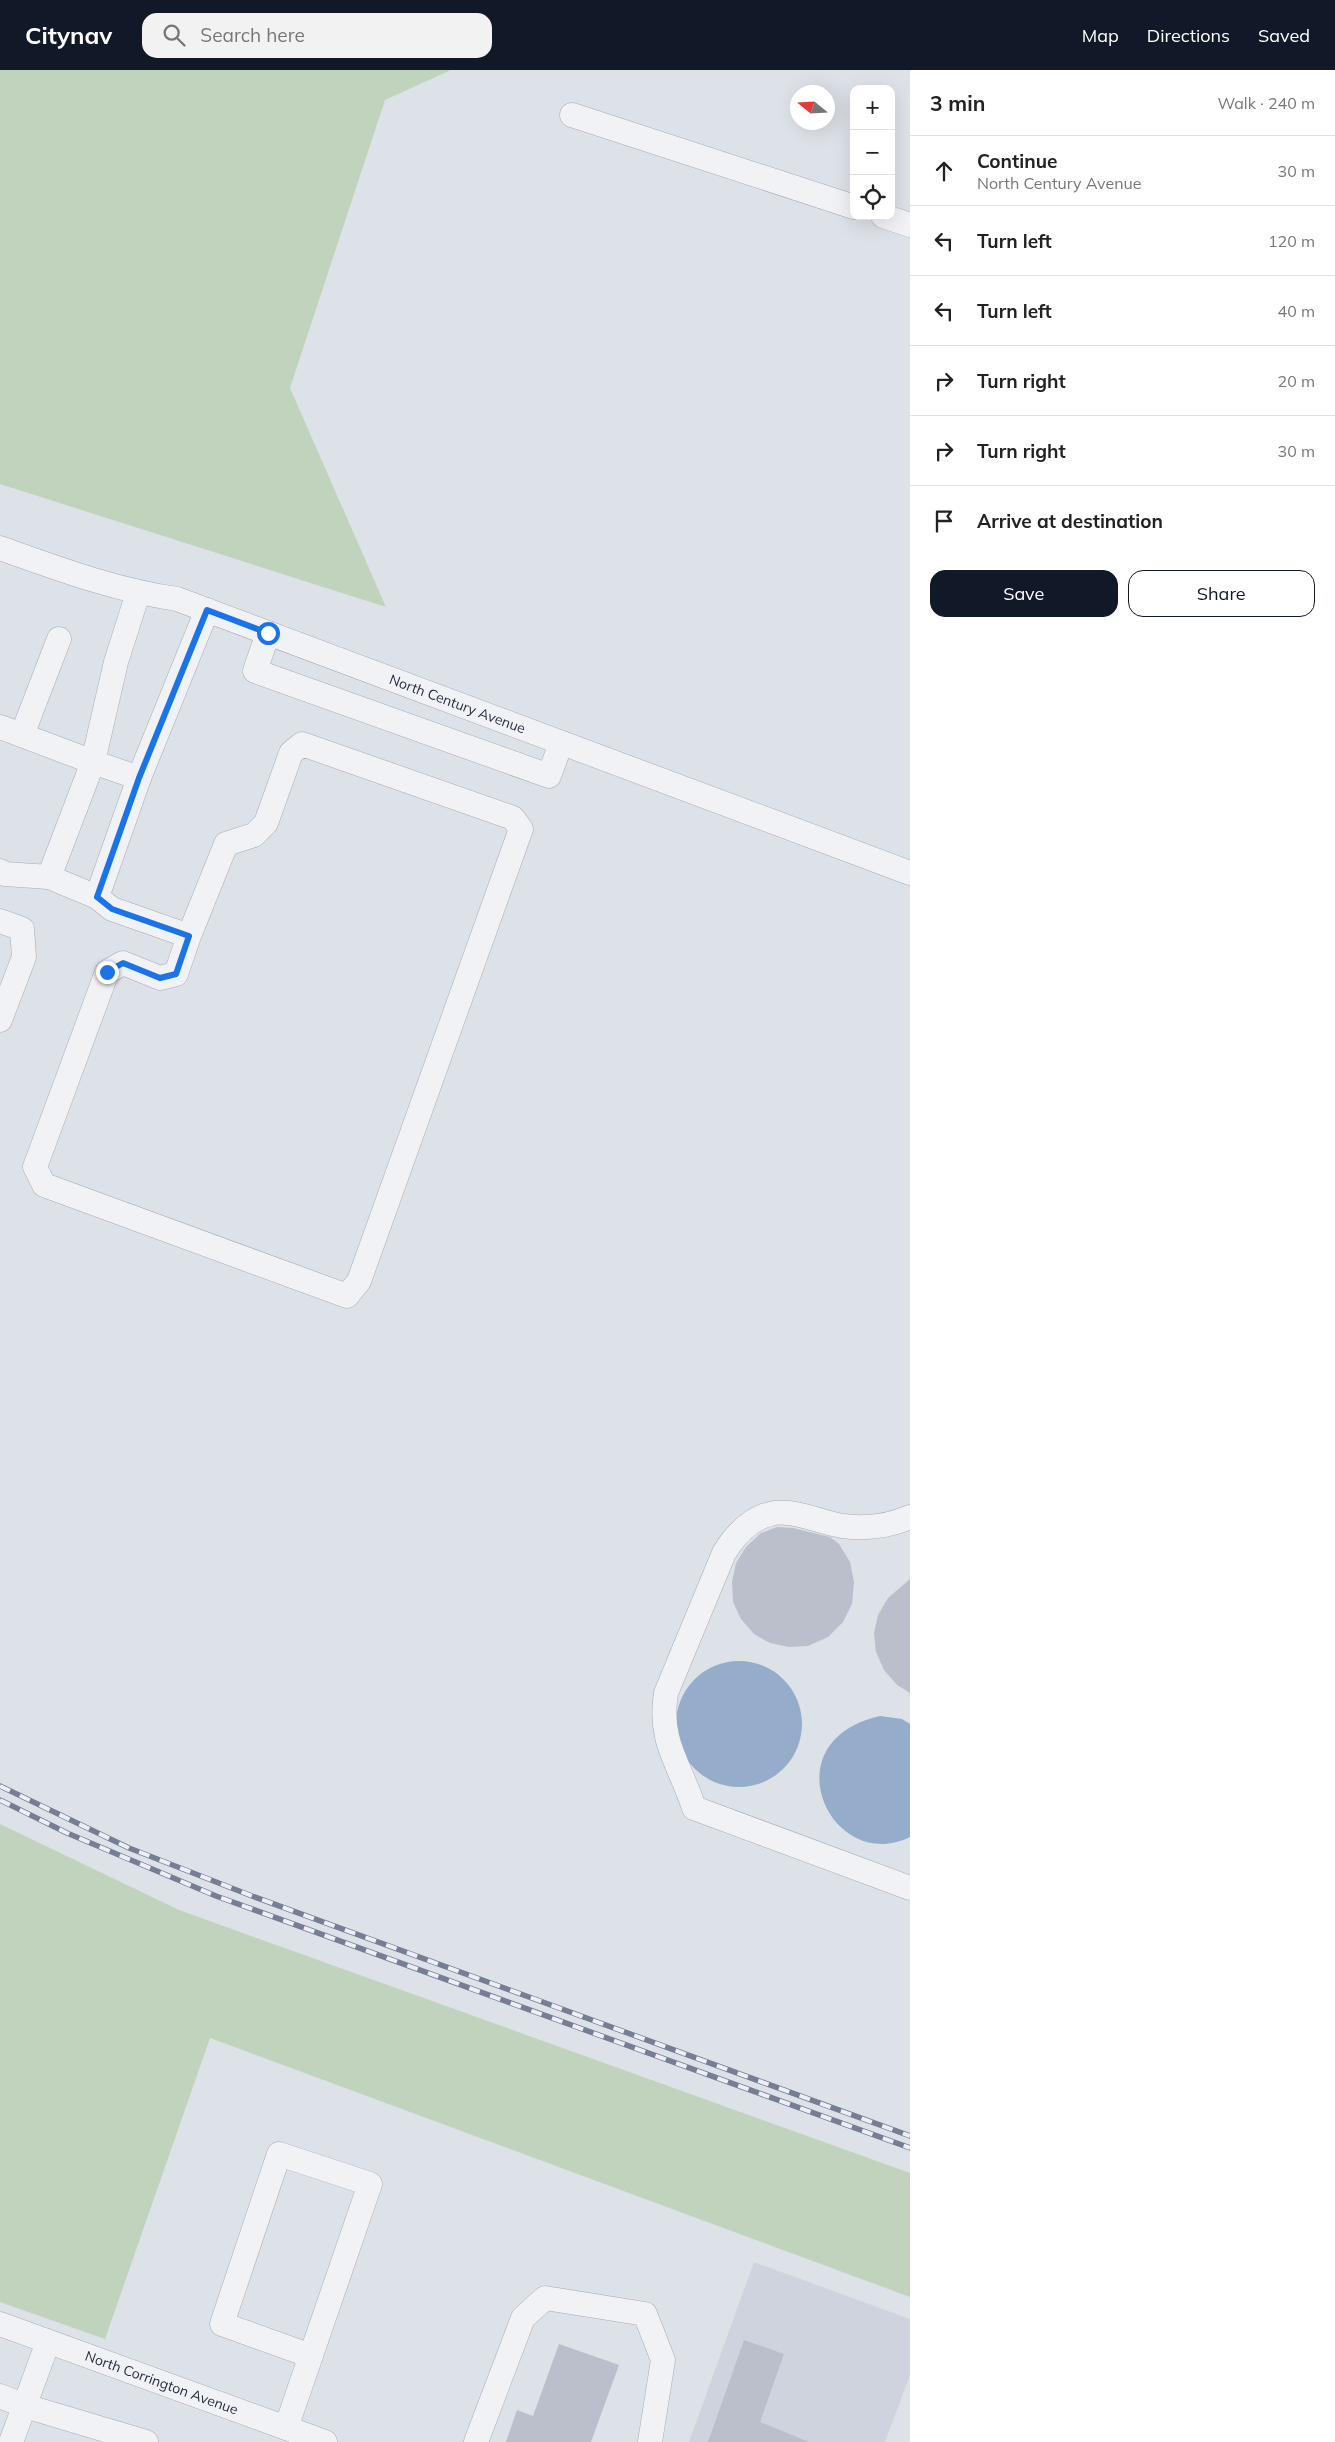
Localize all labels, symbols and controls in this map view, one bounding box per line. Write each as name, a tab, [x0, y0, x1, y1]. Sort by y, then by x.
search box	[142, 13, 492, 58]
text: Citynav	[25, 20, 112, 50]
icon: search	[160, 21, 188, 49]
text: Search here	[200, 23, 305, 47]
text: Map	[1082, 24, 1119, 47]
text: Directions	[1147, 24, 1230, 47]
text: Saved	[1258, 24, 1310, 47]
north arrow	[790, 85, 835, 130]
map controls	[850, 85, 895, 220]
button: +	[850, 85, 895, 130]
text: 3 min	[930, 90, 985, 116]
text: Walk · 240 m	[1217, 93, 1315, 113]
button: −	[850, 130, 895, 175]
text: Continue	[977, 149, 1057, 173]
icon: ahead	[930, 157, 958, 185]
text: 30 m	[1278, 161, 1315, 181]
text: North Century Avenue	[977, 173, 1141, 193]
button: locate	[850, 175, 895, 220]
icon: left	[930, 227, 958, 255]
text: Turn left	[977, 229, 1052, 253]
text: 120 m	[1268, 231, 1315, 251]
icon: left	[930, 297, 958, 325]
text: Turn left	[977, 299, 1052, 323]
text: 40 m	[1278, 301, 1315, 321]
icon: right	[930, 367, 958, 395]
text: Turn right	[977, 369, 1066, 393]
text: 20 m	[1278, 371, 1315, 391]
icon: right	[930, 437, 958, 465]
text: Turn right	[977, 439, 1066, 463]
text: 30 m	[1278, 441, 1315, 461]
icon: arrive	[930, 507, 958, 535]
text: Arrive at destination	[977, 509, 1163, 533]
button: Save	[930, 570, 1118, 617]
button: Share	[1128, 570, 1315, 617]
route start	[257, 622, 280, 645]
street label: North Century Avenue	[387, 670, 528, 738]
route end	[96, 961, 119, 984]
street label: North Corrington Avenue	[83, 2347, 241, 2419]

